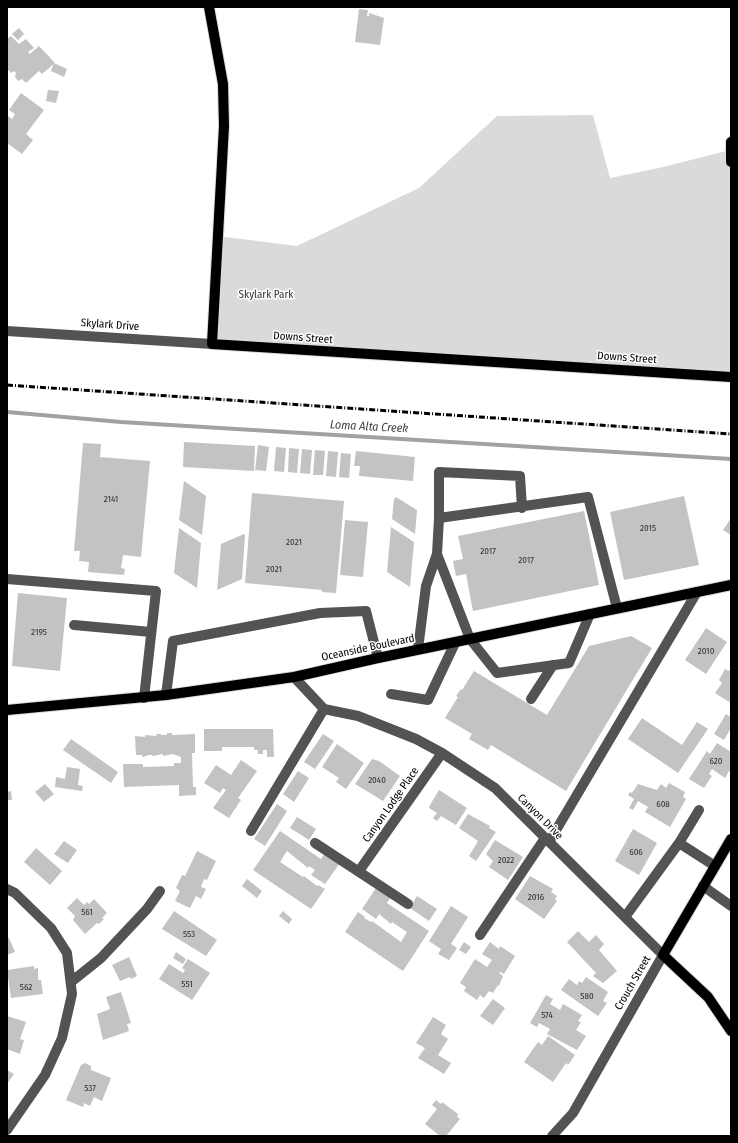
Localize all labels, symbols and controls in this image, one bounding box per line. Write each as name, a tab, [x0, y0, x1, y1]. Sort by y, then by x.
park label: Skylark Park	[239, 288, 293, 302]
street label: Skylark Drive	[80, 316, 140, 334]
street label: Downs Street	[273, 329, 333, 347]
street label: Downs Street	[597, 349, 657, 367]
water label: Loma Alta Creek	[329, 418, 409, 436]
house number: 2141	[104, 494, 118, 504]
house number: 2015	[640, 523, 656, 533]
house number: 2021	[286, 537, 302, 547]
house number: 2017	[480, 546, 496, 556]
house number: 2017	[518, 555, 534, 565]
house number: 2021	[266, 564, 282, 574]
house number: 2195	[31, 627, 47, 637]
street label: Oceanside Boulevard	[320, 632, 416, 664]
house number: 2010	[698, 646, 714, 656]
house number: 620	[709, 756, 723, 766]
street label: Canyon Lodge Place	[360, 765, 422, 845]
house number: 2040	[368, 775, 386, 785]
street label: Canyon Drive	[515, 792, 565, 842]
house number: 608	[656, 799, 670, 809]
house number: 606	[629, 847, 643, 857]
house number: 2022	[498, 855, 514, 865]
house number: 2016	[528, 892, 544, 902]
house number: 561	[81, 907, 93, 917]
house number: 553	[183, 929, 195, 939]
street label: Crouch Street	[612, 953, 654, 1013]
house number: 551	[181, 979, 193, 989]
house number: 562	[20, 982, 32, 992]
house number: 580	[580, 991, 594, 1001]
house number: 574	[541, 1010, 553, 1020]
house number: 537	[84, 1083, 96, 1093]

